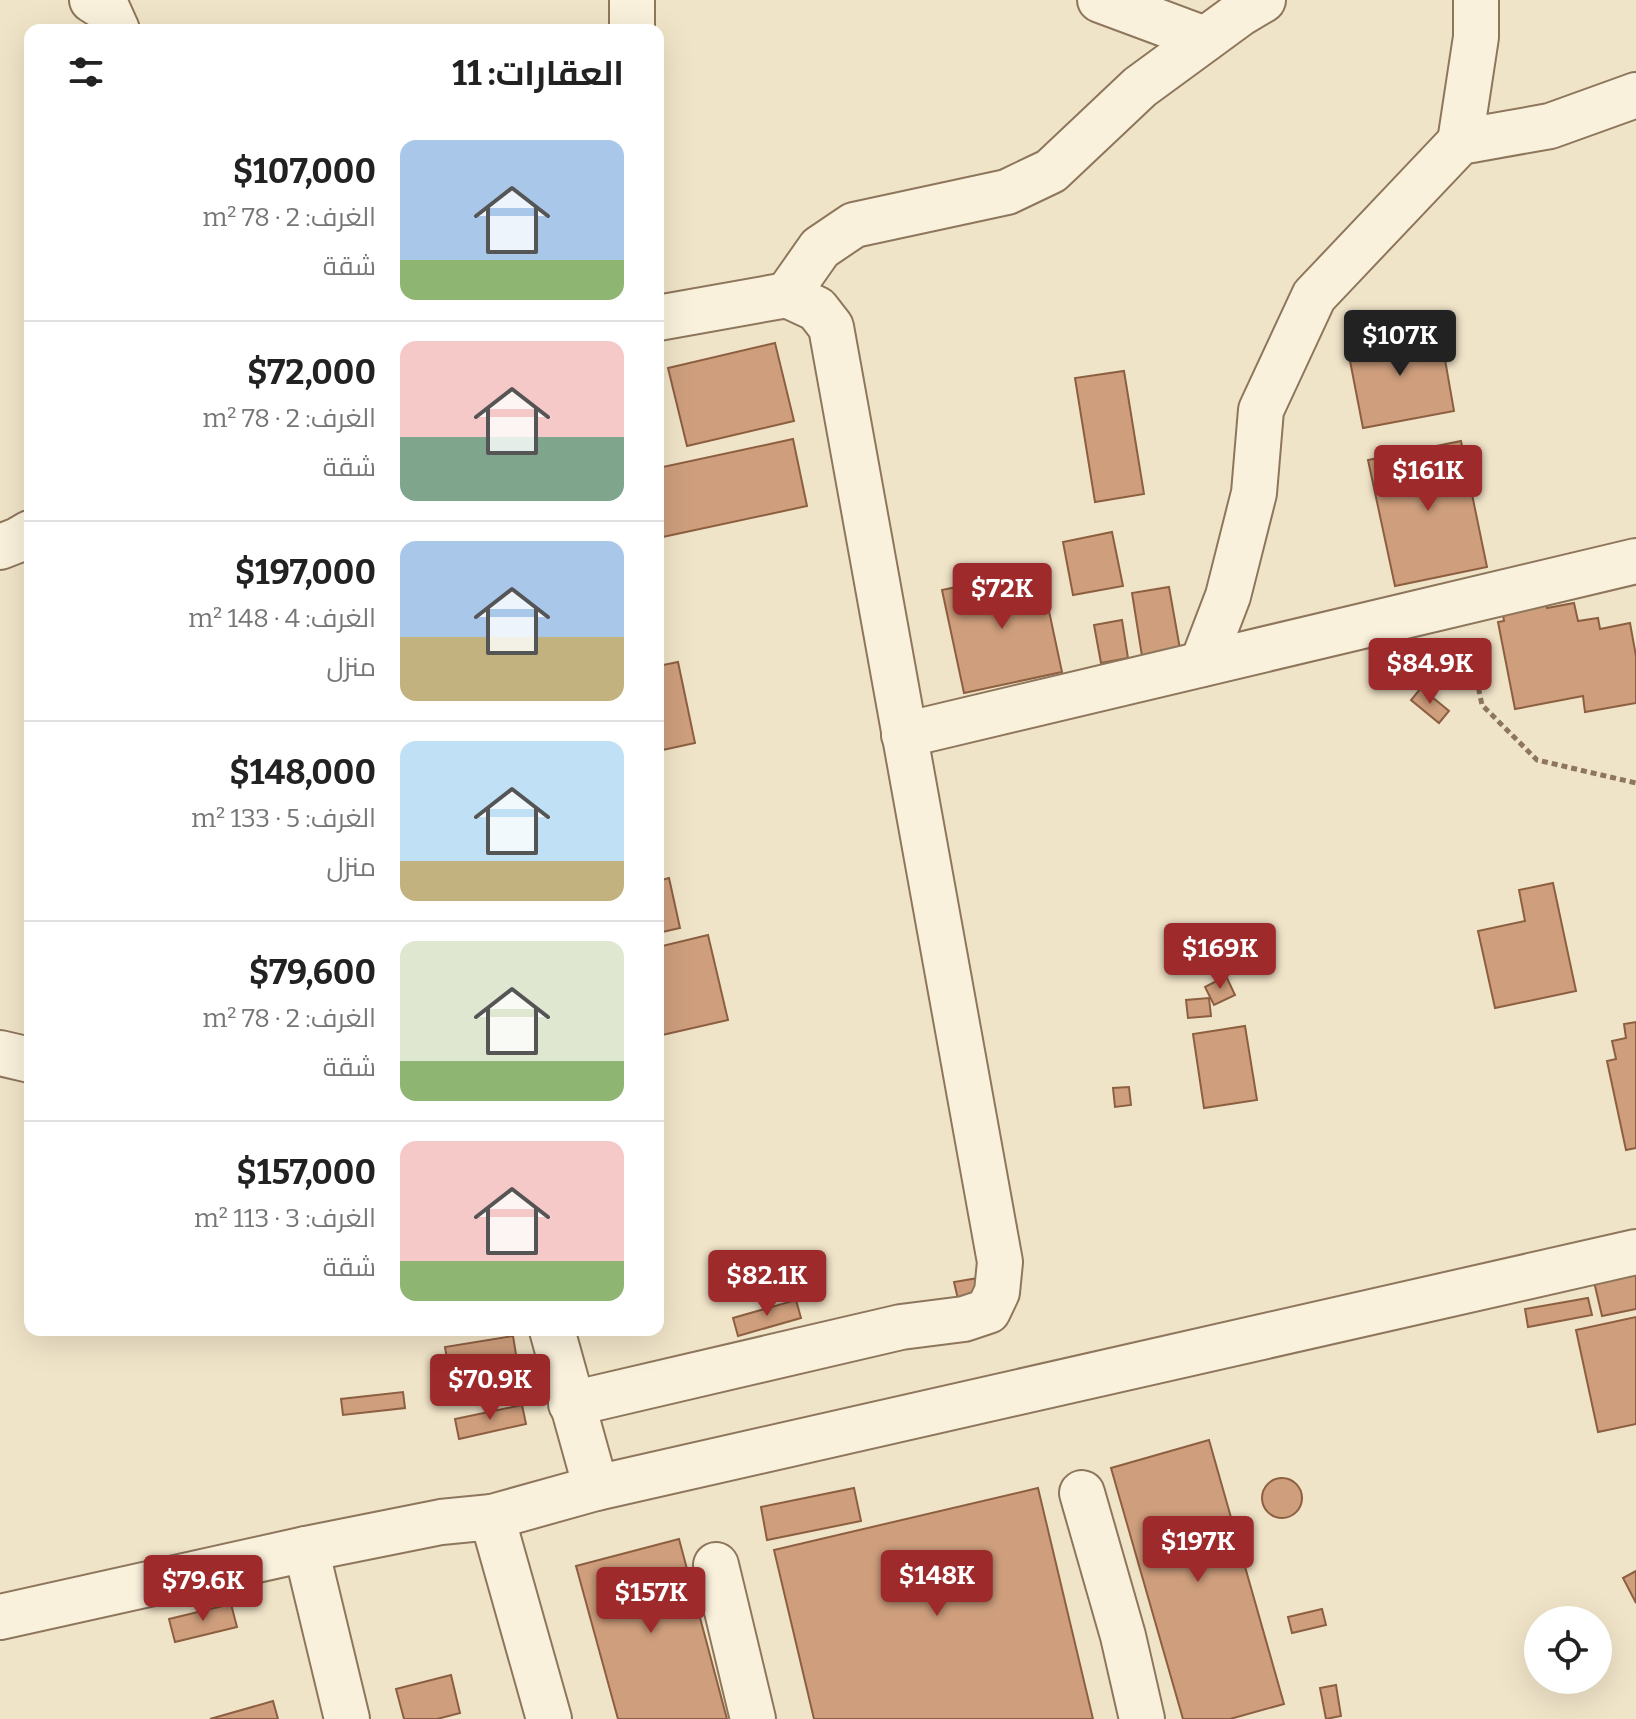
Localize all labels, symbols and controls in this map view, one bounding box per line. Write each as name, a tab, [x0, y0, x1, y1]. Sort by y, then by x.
icon: filters	[64, 50, 108, 94]
text: العقارات: 11	[452, 53, 624, 94]
text: $107,000	[233, 151, 376, 192]
icon: home	[464, 172, 560, 268]
text: الغرف: 2 · 78 m²	[202, 202, 376, 233]
text: شقة	[323, 251, 376, 282]
pin: $107K	[1344, 310, 1456, 378]
text: $107K	[1362, 320, 1438, 351]
text: $72,000	[247, 352, 376, 393]
icon: home	[464, 373, 560, 469]
text: الغرف: 2 · 78 m²	[202, 403, 376, 434]
pin: $161K	[1372, 445, 1484, 513]
text: شقة	[323, 452, 376, 483]
text: $161K	[1392, 455, 1464, 486]
text: $197,000	[235, 552, 376, 593]
pin: $72K	[955, 563, 1049, 631]
icon: home	[464, 573, 560, 669]
text: $72K	[971, 573, 1033, 604]
text: الغرف: 4 · 148 m²	[188, 603, 376, 634]
pin: $84.9K	[1365, 638, 1495, 706]
text: $84.9K	[1387, 648, 1473, 679]
text: منزل	[327, 652, 376, 683]
text: $148,000	[229, 752, 376, 793]
icon: home	[464, 773, 560, 869]
text: الغرف: 5 · 133 m²	[191, 803, 376, 834]
text: منزل	[327, 852, 376, 883]
pin: $169K	[1164, 923, 1276, 991]
text: $169K	[1182, 933, 1258, 964]
text: $79,600	[249, 952, 376, 993]
icon: home	[464, 973, 560, 1069]
text: الغرف: 2 · 78 m²	[202, 1003, 376, 1034]
text: شقة	[323, 1052, 376, 1083]
text: $157,000	[236, 1152, 376, 1193]
icon: home	[464, 1173, 560, 1269]
text: الغرف: 3 · 113 m²	[194, 1203, 376, 1234]
pin: $82.1K	[702, 1250, 832, 1318]
text: شقة	[323, 1252, 376, 1283]
text: $82.1K	[726, 1260, 808, 1291]
pin: $70.9K	[425, 1354, 555, 1422]
text: $70.9K	[448, 1364, 532, 1395]
pin: $197K	[1142, 1516, 1254, 1584]
text: $197K	[1161, 1526, 1235, 1557]
pin: $148K	[881, 1550, 993, 1618]
pin: $79.6K	[138, 1555, 268, 1623]
text: $148K	[899, 1560, 975, 1591]
text: $79.6K	[162, 1565, 244, 1596]
pin: $157K	[595, 1567, 707, 1635]
text: $157K	[614, 1577, 688, 1608]
map controls	[1524, 1606, 1612, 1694]
button: locate	[1524, 1606, 1612, 1694]

